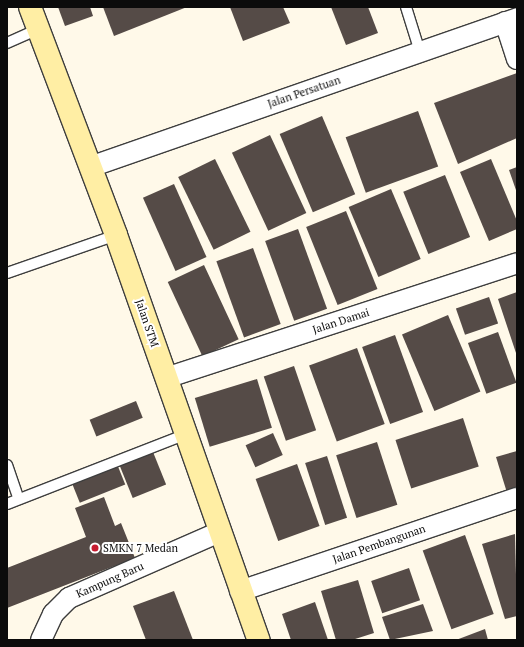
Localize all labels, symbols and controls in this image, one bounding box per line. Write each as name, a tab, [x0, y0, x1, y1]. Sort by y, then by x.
street label: Jalan Persatuan	[266, 73, 342, 111]
street label: Jalan STM	[133, 297, 161, 349]
street label: Jalan Damai	[311, 306, 371, 336]
street label: Jalan Pembangunan	[331, 522, 427, 566]
place label: SMKN 7 Medan	[103, 541, 178, 555]
marker: SMKN 7 Medan	[90, 543, 100, 553]
street label: Kampung Baru	[74, 559, 146, 601]

